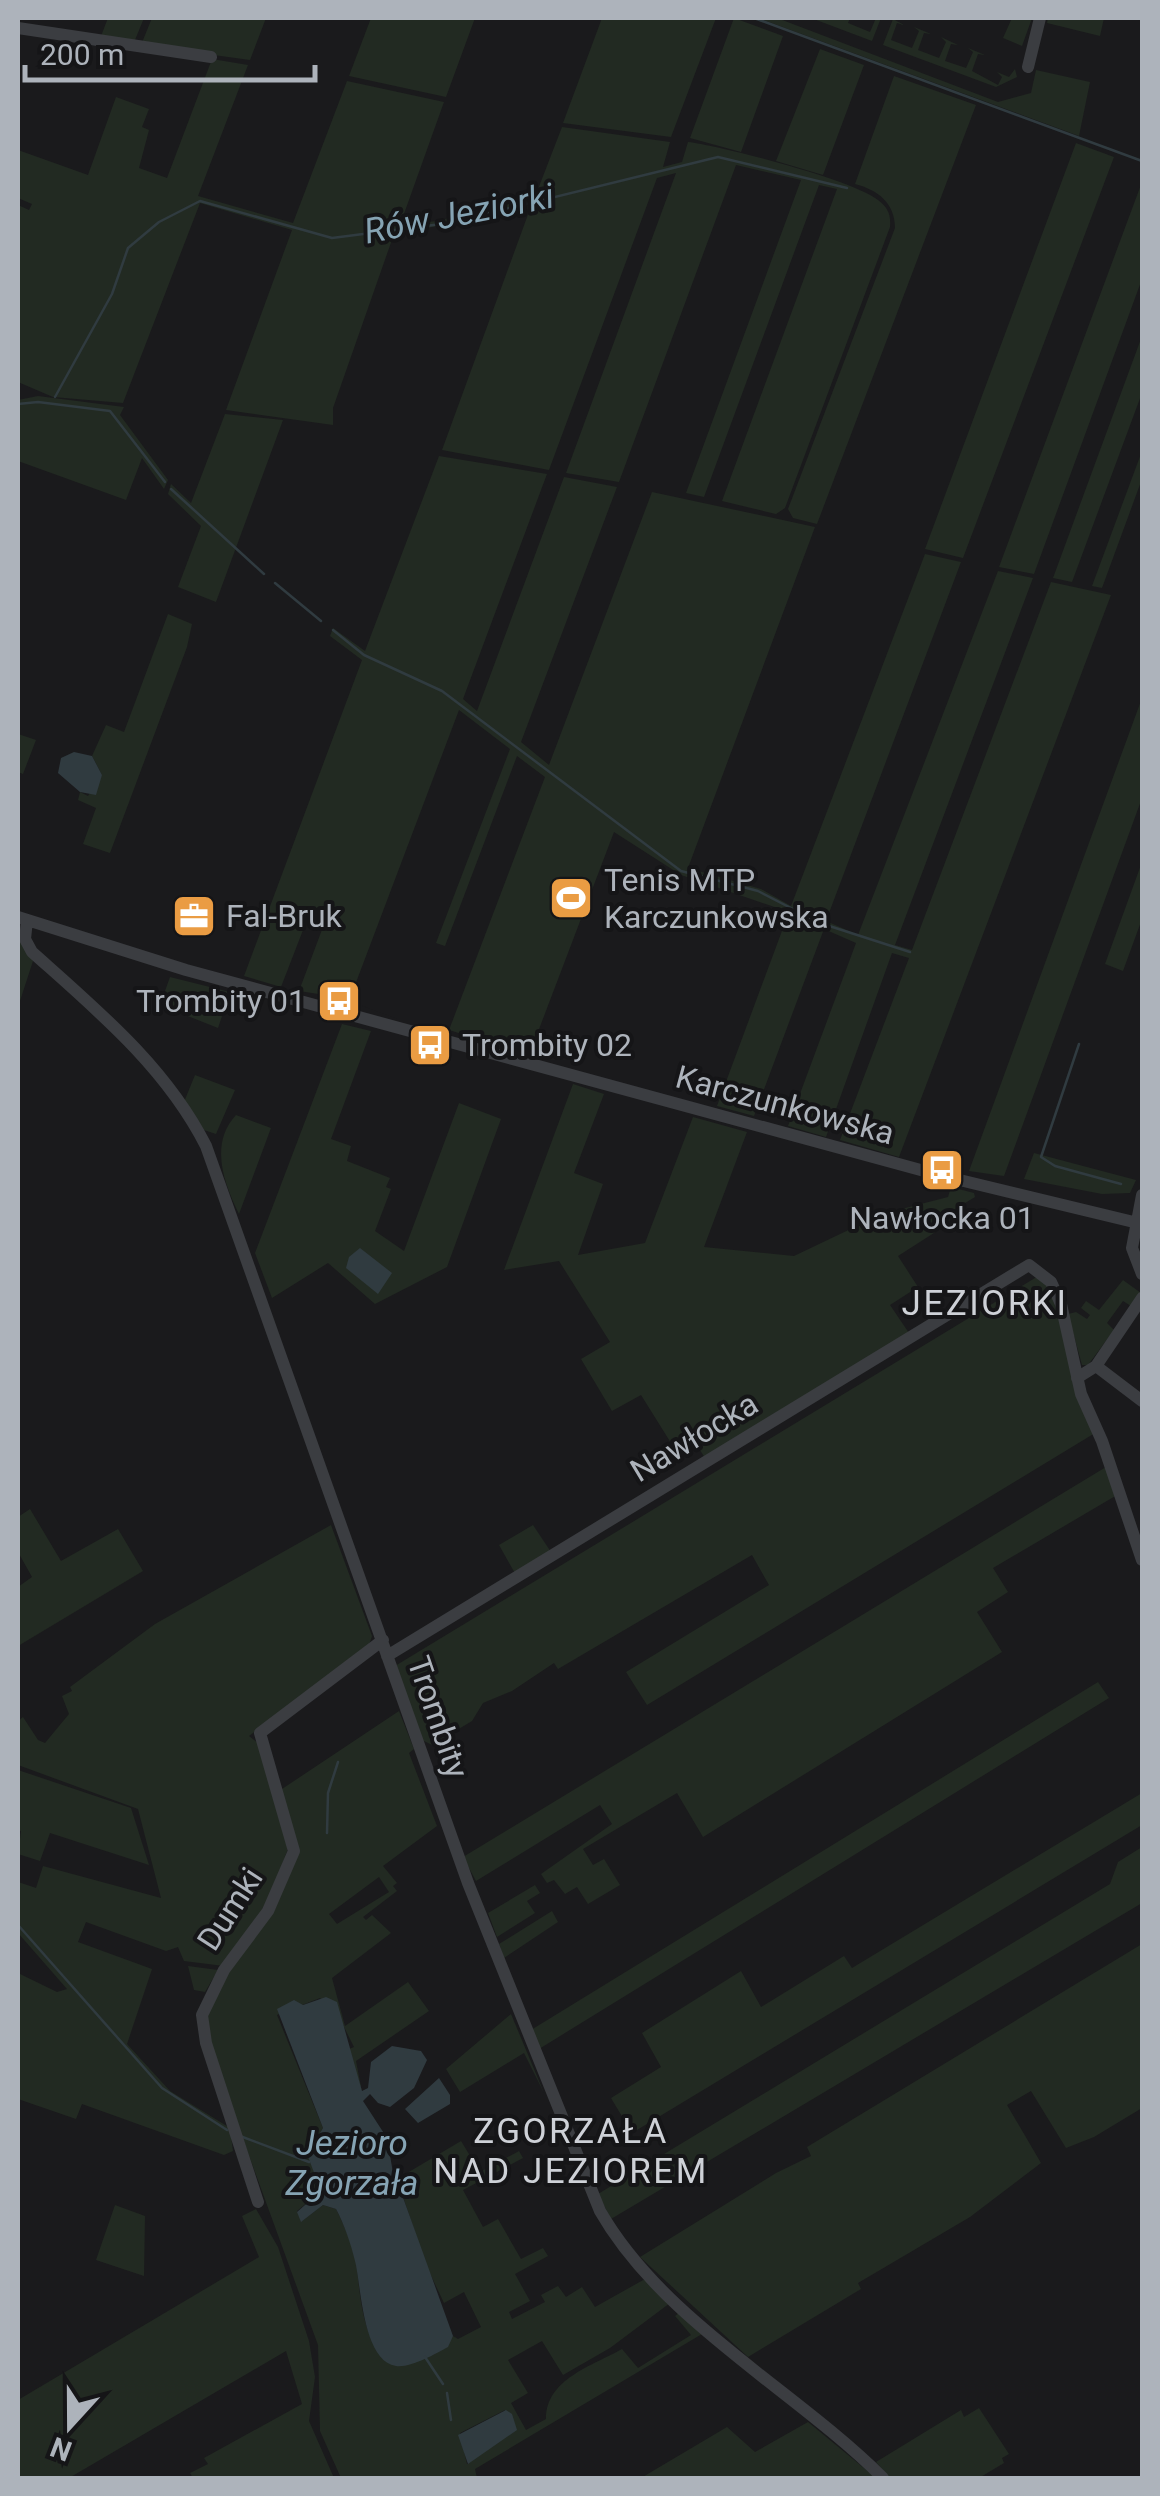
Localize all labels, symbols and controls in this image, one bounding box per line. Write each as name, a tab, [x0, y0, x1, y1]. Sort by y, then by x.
scale bar	[25, 20, 315, 82]
text: 200 m	[40, 37, 124, 72]
water label: Rów Jeziorki	[361, 175, 558, 252]
place label: Tenis MTP Karczunkowska	[604, 861, 829, 936]
sports icon: Tenis MTP Karczunkowska	[548, 875, 594, 921]
office icon: Fal-Bruk	[171, 893, 217, 939]
place label: Fal-Bruk	[226, 897, 343, 935]
bus stop icon: Trombity 01	[316, 978, 362, 1024]
place label: Trombity 01	[136, 982, 306, 1020]
bus stop icon: Trombity 02	[407, 1022, 453, 1068]
place label: Trombity 02	[462, 1026, 632, 1064]
street label: Karczunkowska	[672, 1058, 898, 1152]
bus stop icon: Nawłocka 01	[919, 1147, 965, 1193]
place label: Nawłocka 01	[849, 1199, 1035, 1237]
district label: JEZIORKI	[902, 1283, 1068, 1324]
street label: Nawłocka	[624, 1384, 764, 1490]
street label: Trombity	[400, 1651, 476, 1783]
street label: Dumki	[189, 1861, 271, 1957]
district label: ZGORZAŁA NAD JEZIOREM	[433, 2111, 709, 2192]
water label: Jezioro Zgorzała	[285, 2123, 418, 2204]
north arrow	[20, 2376, 120, 2476]
text: N	[46, 2430, 76, 2468]

